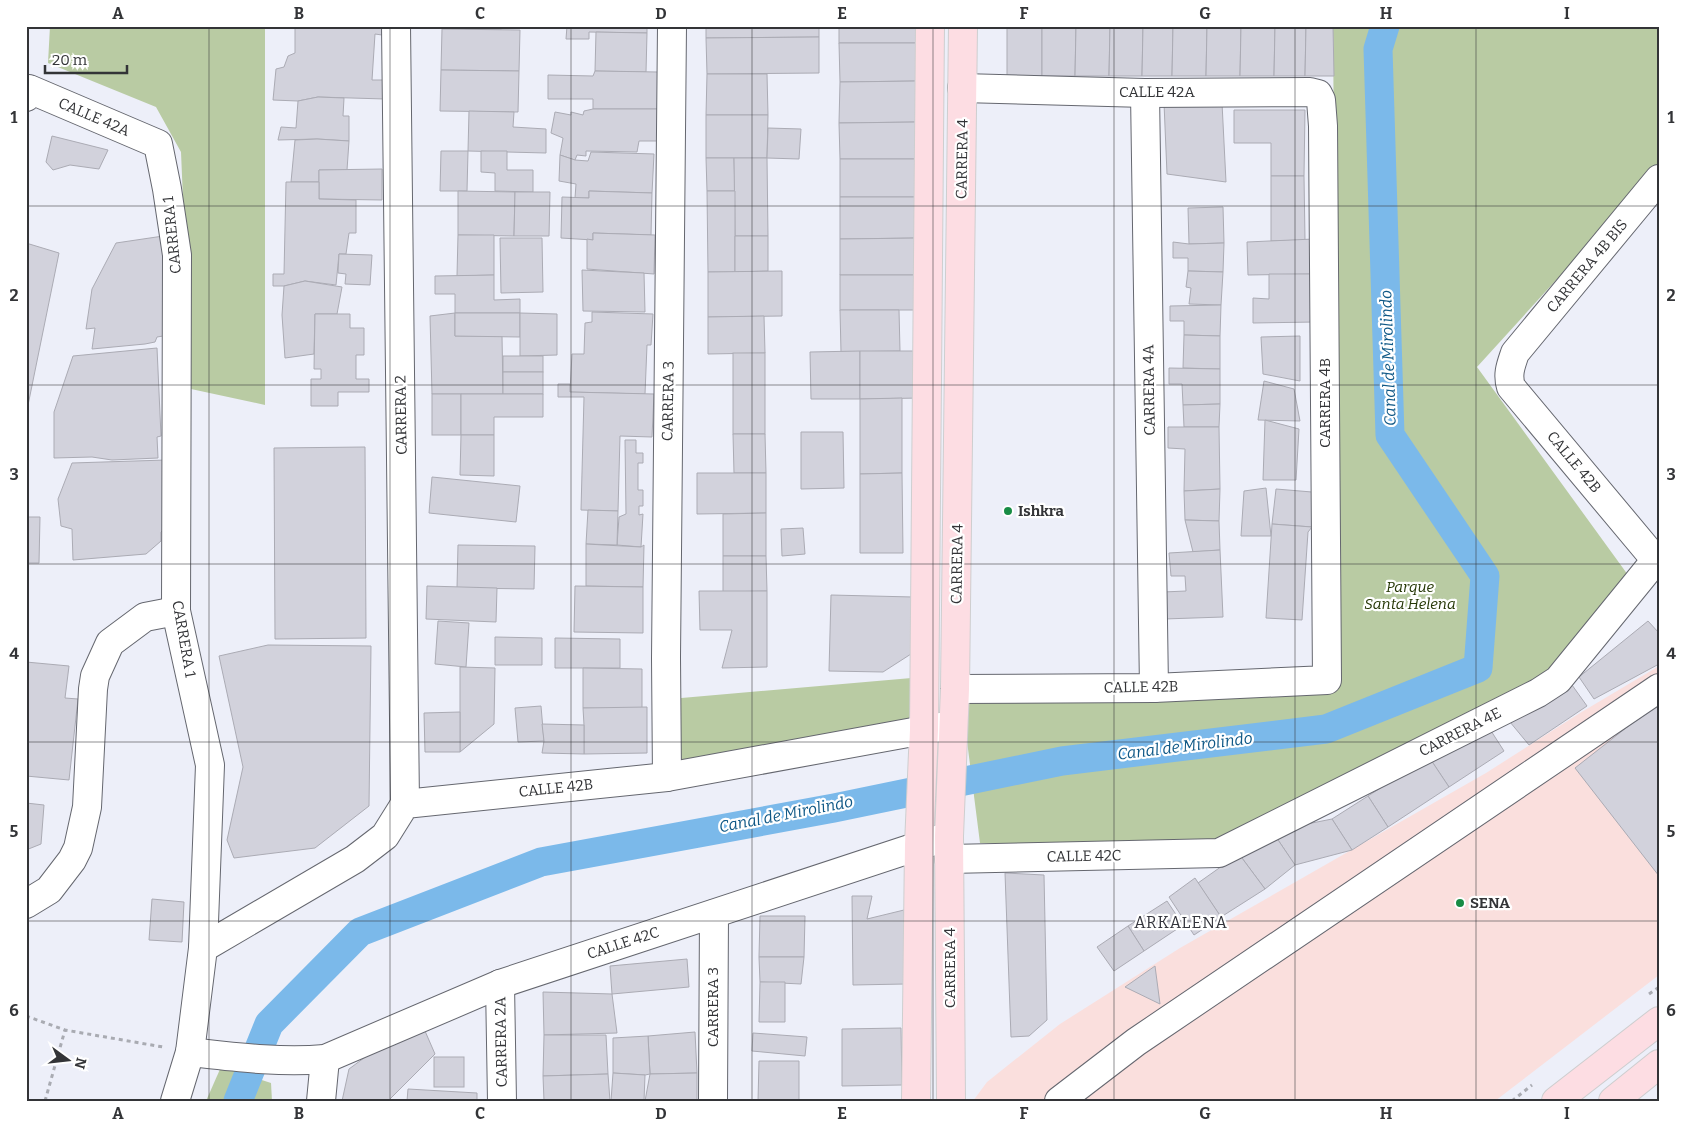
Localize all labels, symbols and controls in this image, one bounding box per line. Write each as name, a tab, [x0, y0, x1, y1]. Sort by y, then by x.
text: A	[112, 4, 124, 23]
text: B	[294, 4, 304, 23]
text: C	[475, 4, 485, 23]
text: D	[655, 4, 667, 23]
text: E	[837, 4, 847, 23]
text: F	[1020, 4, 1029, 23]
text: G	[1199, 4, 1211, 23]
text: H	[1380, 4, 1393, 23]
text: I	[1564, 4, 1570, 23]
scale bar	[45, 42, 128, 74]
text: 20 m	[52, 51, 88, 69]
street label: CALLE 42A	[1119, 83, 1195, 101]
street label: CALLE 42A	[56, 94, 133, 140]
text: 1	[11, 108, 18, 127]
text: 1	[1668, 108, 1675, 127]
street label: CARRERA 4	[952, 118, 972, 199]
street label: CARRERA 1	[159, 195, 185, 275]
street label: CARRERA 4B BIS	[1543, 216, 1631, 316]
text: 2	[9, 286, 19, 305]
text: 2	[1666, 286, 1676, 305]
water label: Canal de Mirolindo	[1376, 290, 1400, 426]
street label: CARRERA 4A	[1139, 344, 1159, 436]
street label: CARRERA 4B	[1316, 358, 1334, 448]
street label: CARRERA 3	[658, 361, 678, 441]
street label: CARRERA 2	[391, 375, 411, 455]
street label: CALLE 42B	[1543, 428, 1605, 496]
text: 3	[9, 465, 19, 484]
text: 3	[1666, 465, 1676, 484]
place label: Ishkra	[1018, 502, 1064, 520]
marker: Ishkra	[1002, 505, 1014, 517]
street label: CARRERA 4	[947, 523, 967, 604]
park label: Parque Santa Helena	[1364, 578, 1456, 613]
street label: CARRERA 1	[168, 599, 200, 679]
text: 4	[9, 644, 19, 663]
text: 4	[1666, 644, 1676, 663]
street label: CALLE 42B	[1103, 677, 1179, 697]
street label: CARRERA 4E	[1416, 704, 1504, 760]
water label: Canal de Mirolindo	[1116, 728, 1254, 764]
street label: CALLE 42B	[518, 775, 594, 801]
water label: Canal de Mirolindo	[717, 792, 855, 836]
text: 5	[10, 822, 19, 841]
text: 5	[1667, 822, 1676, 841]
street label: CALLE 42C	[1046, 846, 1122, 866]
place label: SENA	[1470, 894, 1510, 912]
marker: SENA	[1454, 897, 1466, 909]
district label: ARKALENA	[1134, 913, 1228, 932]
street label: CALLE 42C	[585, 923, 661, 963]
street label: CARRERA 4	[941, 928, 959, 1008]
street label: CARRERA 3	[704, 967, 722, 1047]
street label: CARRERA 2A	[491, 996, 511, 1087]
text: 6	[9, 1001, 19, 1020]
text: 6	[1666, 1001, 1676, 1020]
north arrow	[42, 1034, 92, 1084]
text: N	[70, 1056, 90, 1071]
text: A	[112, 1104, 124, 1123]
text: B	[294, 1104, 304, 1123]
text: C	[475, 1104, 485, 1123]
text: D	[655, 1104, 667, 1123]
text: E	[837, 1104, 847, 1123]
text: F	[1020, 1104, 1029, 1123]
text: G	[1199, 1104, 1211, 1123]
text: H	[1380, 1104, 1393, 1123]
text: I	[1564, 1104, 1570, 1123]

